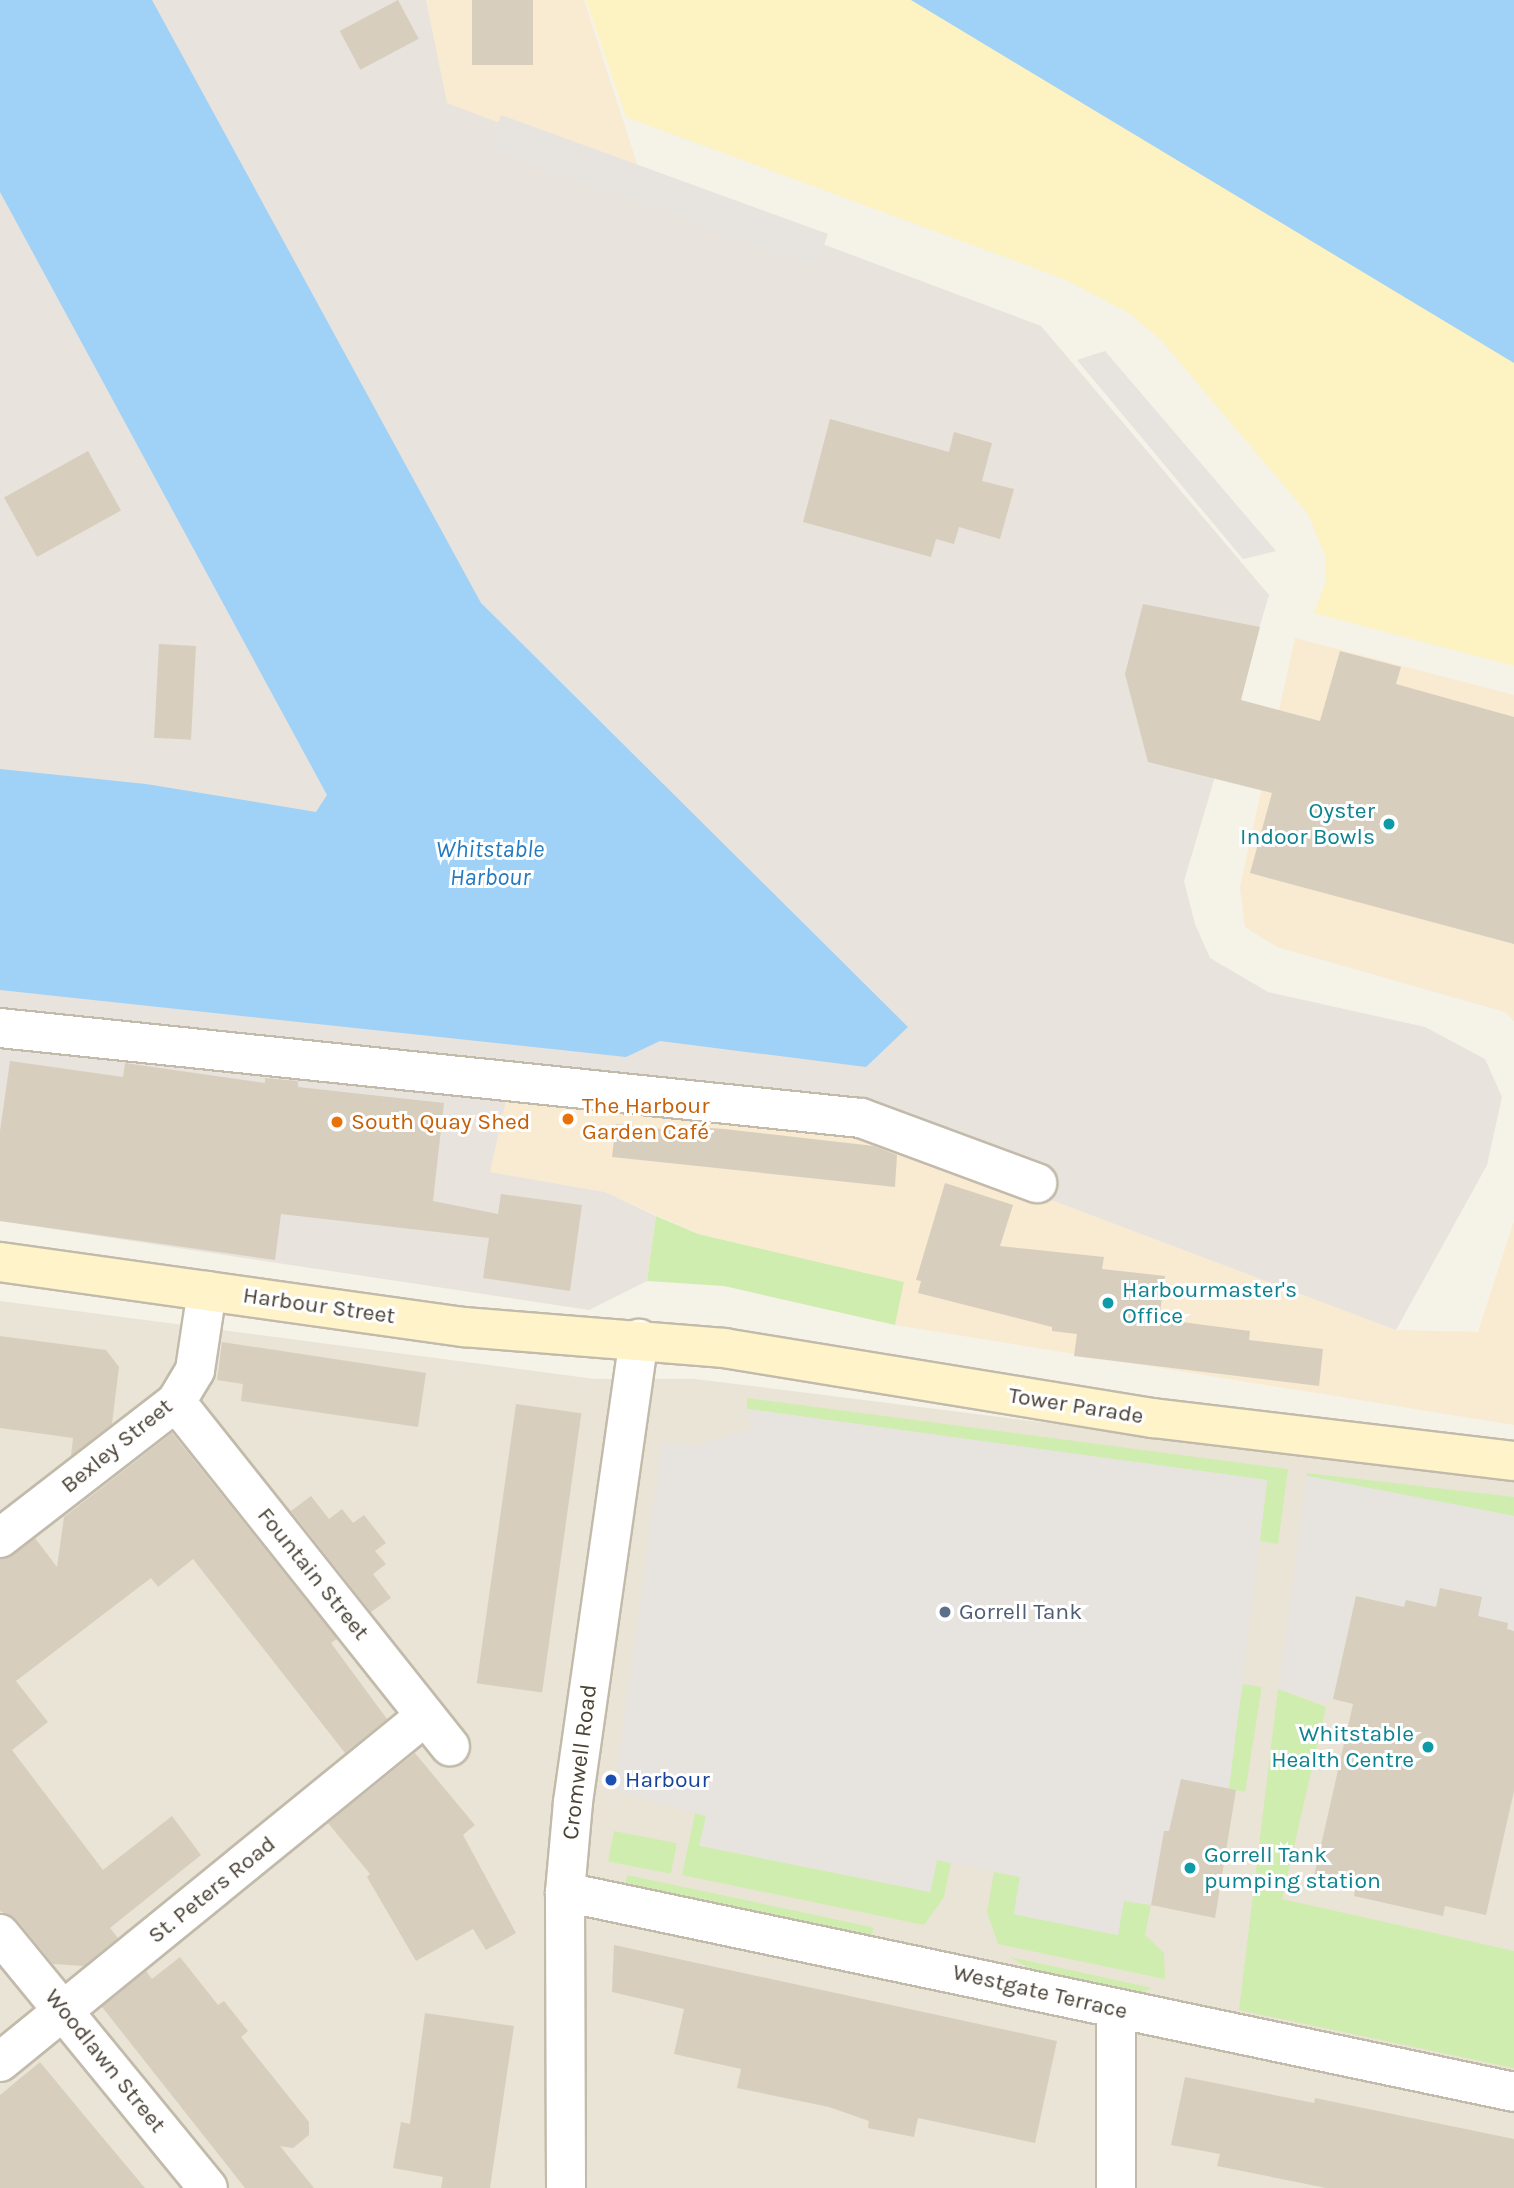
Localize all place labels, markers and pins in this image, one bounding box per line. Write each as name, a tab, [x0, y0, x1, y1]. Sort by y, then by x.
place label: Oyster Indoor Bowls	[1240, 797, 1375, 851]
marker: Oyster Indoor Bowls	[1381, 816, 1397, 832]
place label: The Harbour Garden Café	[582, 1092, 709, 1146]
place label: South Quay Shed	[351, 1108, 530, 1136]
marker: The Harbour Garden Café	[560, 1111, 576, 1127]
marker: South Quay Shed	[329, 1114, 345, 1130]
place label: Harbourmaster's Office	[1122, 1276, 1297, 1330]
marker: Harbourmaster's Office	[1100, 1295, 1116, 1311]
place label: Gorrell Tank	[959, 1598, 1082, 1626]
marker: Gorrell Tank	[937, 1604, 953, 1620]
place label: Whitstable Health Centre	[1271, 1720, 1414, 1774]
marker: Whitstable Health Centre	[1420, 1739, 1436, 1755]
place label: Harbour	[625, 1766, 710, 1794]
marker: Harbour	[603, 1772, 619, 1788]
place label: Gorrell Tank pumping station	[1204, 1841, 1381, 1895]
marker: Gorrell Tank pumping station	[1182, 1860, 1198, 1876]

